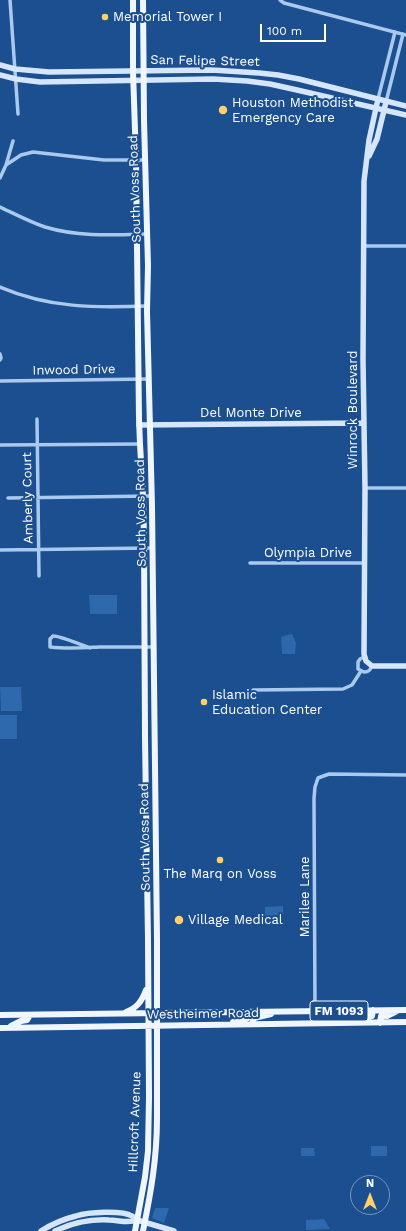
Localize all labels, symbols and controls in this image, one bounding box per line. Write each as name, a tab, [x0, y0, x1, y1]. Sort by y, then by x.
place label: Memorial Tower I	[113, 9, 222, 25]
marker: Memorial Tower I	[100, 12, 110, 22]
scale bar	[262, 16, 328, 42]
text: 100 m	[267, 24, 302, 38]
street label: San Felipe Street	[150, 52, 260, 70]
place label: Houston Methodist Emergency Care	[232, 95, 353, 126]
marker: Houston Methodist Emergency Care	[217, 104, 229, 116]
street label: South Voss Road	[125, 135, 145, 243]
street label: Winrock Boulevard	[345, 351, 361, 469]
street label: Inwood Drive	[32, 361, 116, 379]
street label: Del Monte Drive	[200, 405, 302, 421]
street label: Amberly Court	[19, 452, 37, 544]
street label: South Voss Road	[132, 459, 150, 567]
street label: Olympia Drive	[264, 545, 352, 561]
place label: Islamic Education Center	[212, 687, 322, 718]
marker: Islamic Education Center	[199, 697, 209, 707]
street label: South Voss Road	[136, 783, 154, 891]
marker: The Marq on Voss	[215, 855, 225, 865]
street label: Marilee Lane	[297, 856, 313, 938]
place label: The Marq on Voss	[163, 866, 277, 882]
place label: Village Medical	[188, 912, 283, 928]
marker: Village Medical	[173, 914, 185, 926]
road number: FM 1093	[310, 1001, 368, 1021]
street label: Westheimer Road	[147, 1005, 259, 1023]
street label: Hillcroft Avenue	[125, 1071, 145, 1173]
north arrow	[350, 1175, 390, 1215]
text: N	[366, 1177, 374, 1190]

